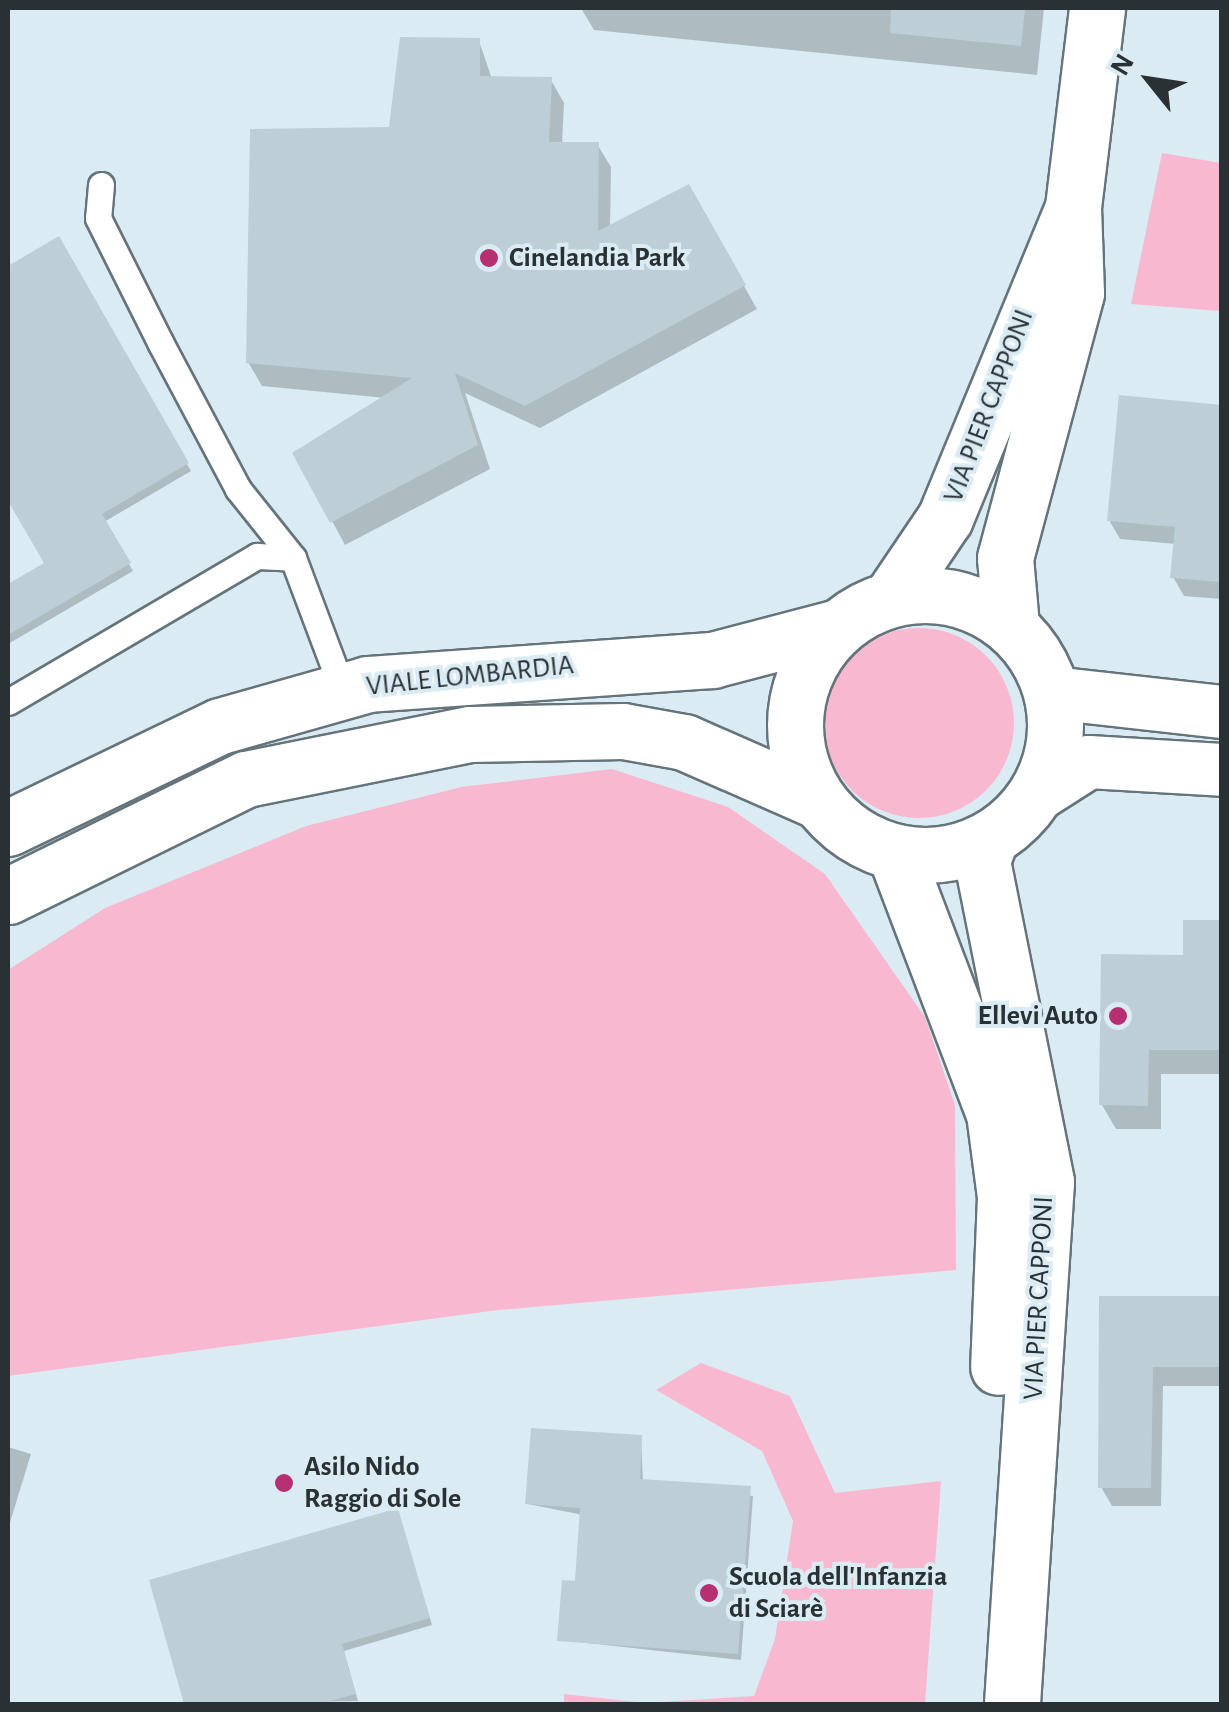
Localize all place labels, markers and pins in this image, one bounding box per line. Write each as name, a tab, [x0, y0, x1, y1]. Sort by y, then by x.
place label: Cinelandia Park	[509, 241, 685, 275]
marker: Cinelandia Park	[478, 247, 500, 269]
place label: Ellevi Auto	[978, 999, 1098, 1033]
marker: Ellevi Auto	[1107, 1005, 1129, 1027]
place label: Asilo Nido Raggio di Sole	[304, 1450, 461, 1516]
marker: Asilo Nido Raggio di Sole	[273, 1472, 295, 1494]
place label: Scuola dell'Infanzia di Sciarè	[729, 1560, 947, 1626]
marker: Scuola dell'Infanzia di Sciarè	[698, 1582, 720, 1604]

